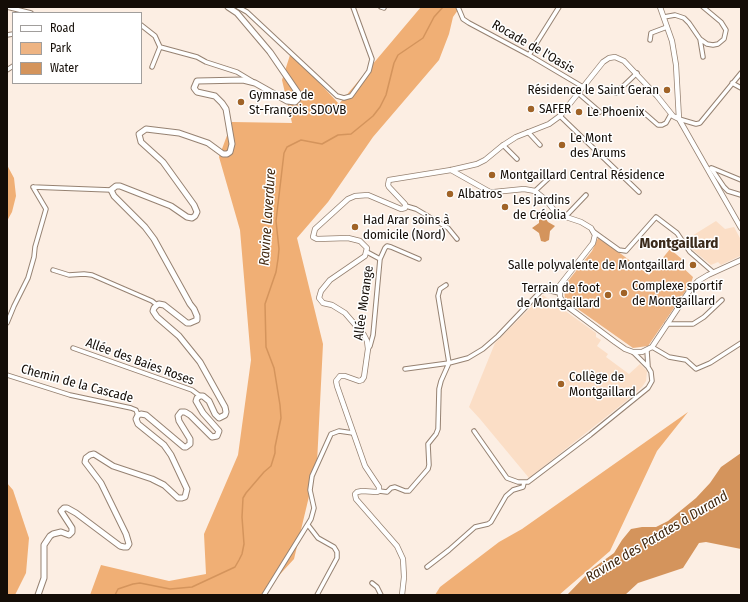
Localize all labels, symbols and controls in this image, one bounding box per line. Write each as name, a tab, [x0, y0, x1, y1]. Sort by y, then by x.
legend	[12, 12, 142, 84]
street label: Rocade de l'Oasis	[489, 17, 577, 77]
text: Road	[50, 21, 75, 35]
text: Park	[50, 41, 71, 55]
text: Water	[50, 61, 78, 75]
place label: Résidence le Saint Geran	[528, 82, 659, 98]
marker: Résidence le Saint Geran	[662, 85, 672, 95]
place label: Gymnase de St-François SDOVB	[249, 87, 346, 118]
marker: Gymnase de St-François SDOVB	[236, 97, 246, 107]
place label: SAFER	[539, 101, 571, 117]
marker: SAFER	[526, 104, 536, 114]
place label: Le Phoenix	[587, 104, 644, 120]
marker: Le Phoenix	[574, 107, 584, 117]
place label: Le Mont des Arums	[570, 130, 626, 161]
marker: Le Mont des Arums	[557, 140, 567, 150]
place label: Montgaillard Central Résidence	[500, 167, 665, 183]
water label: Ravine Laverdure	[256, 168, 280, 266]
marker: Montgaillard Central Résidence	[487, 170, 497, 180]
place label: Albatros	[458, 186, 502, 202]
marker: Albatros	[445, 189, 455, 199]
place label: Les jardins de Créolia	[513, 192, 570, 223]
marker: Les jardins de Créolia	[500, 202, 510, 212]
place label: Had Arar soins à domicile (Nord)	[363, 212, 450, 243]
marker: Had Arar soins à domicile (Nord)	[350, 222, 360, 232]
district label: Montgaillard	[640, 235, 718, 253]
place label: Salle polyvalente de Montgaillard	[508, 257, 685, 273]
marker: Salle polyvalente de Montgaillard	[688, 260, 698, 270]
street label: Allée Morange	[351, 265, 377, 341]
place label: Complexe sportif de Montgaillard	[632, 278, 722, 309]
place label: Terrain de foot de Montgaillard	[517, 280, 600, 311]
marker: Complexe sportif de Montgaillard	[619, 288, 629, 298]
marker: Terrain de foot de Montgaillard	[603, 290, 613, 300]
street label: Allée des Baies Roses	[84, 335, 196, 389]
street label: Chemin de la Cascade	[19, 361, 135, 407]
place label: Collège de Montgaillard	[569, 369, 636, 400]
marker: Collège de Montgaillard	[556, 379, 566, 389]
water label: Ravine des Patates à Durand	[583, 488, 731, 586]

